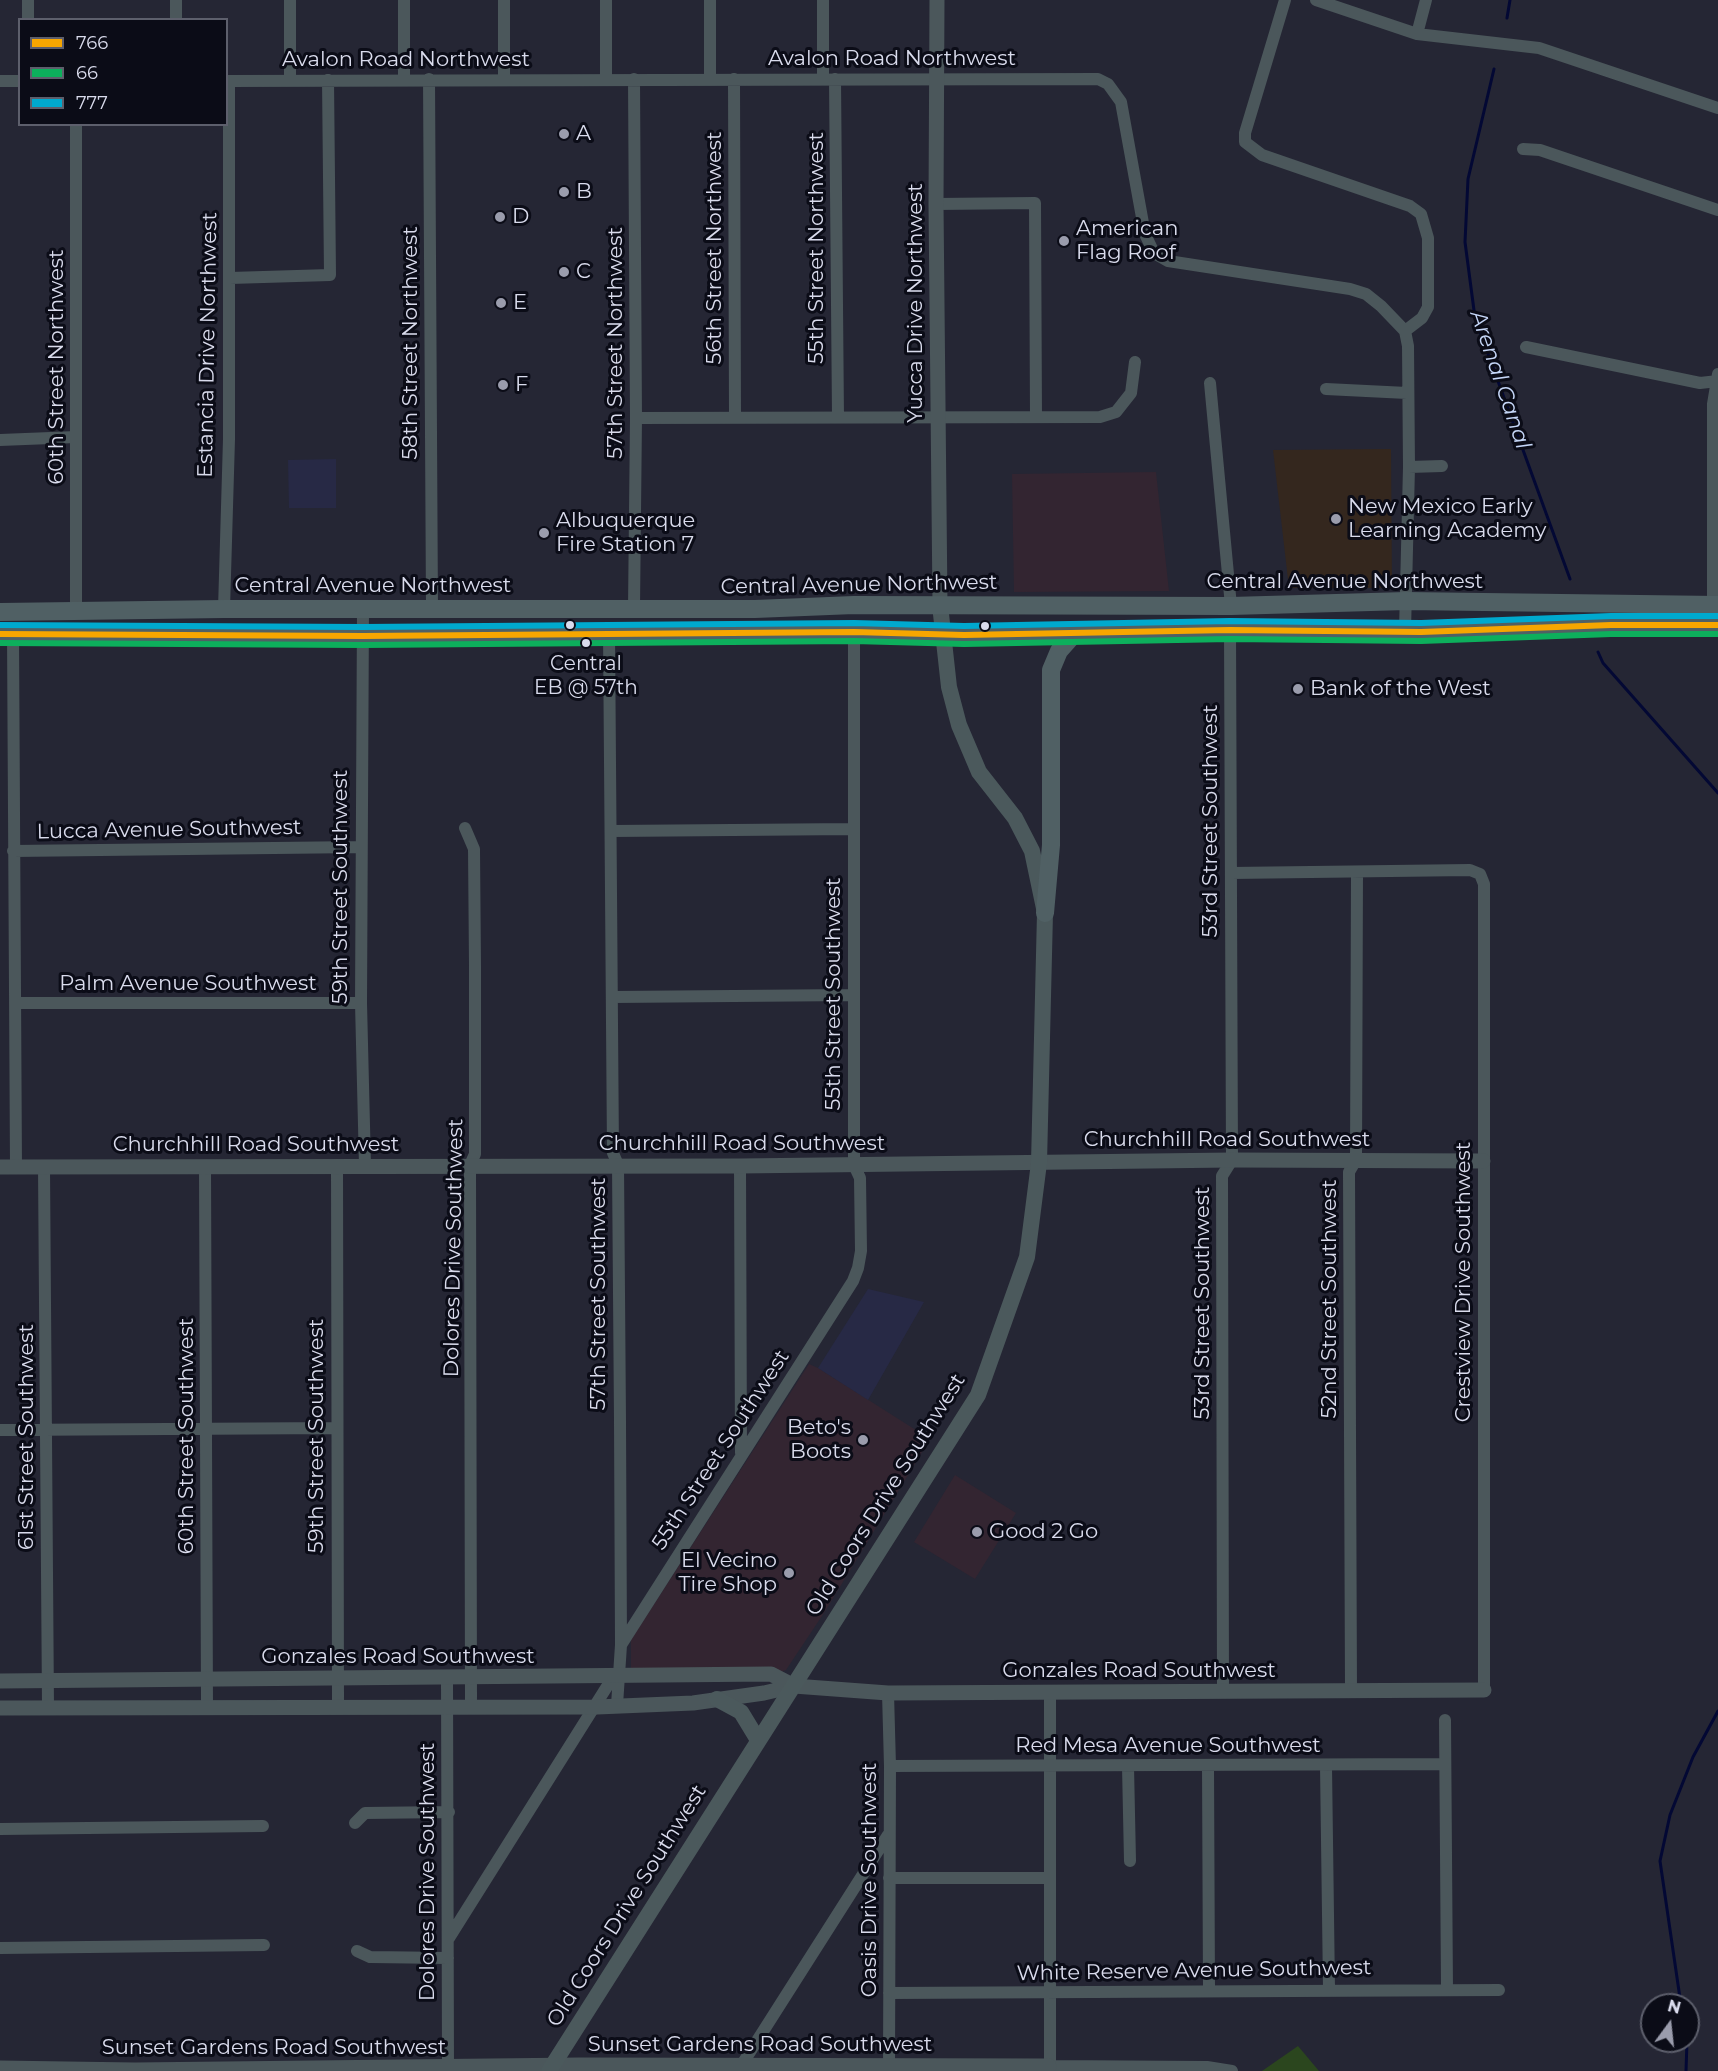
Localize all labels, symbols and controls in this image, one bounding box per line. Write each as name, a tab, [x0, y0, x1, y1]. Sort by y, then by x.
legend	[18, 18, 228, 126]
text: 766	[76, 32, 108, 54]
street label: Avalon Road Northwest	[768, 46, 1016, 72]
street label: Avalon Road Northwest	[282, 47, 530, 73]
text: 66	[76, 62, 98, 84]
text: 777	[76, 92, 108, 114]
place label: A	[576, 121, 591, 147]
marker: A	[557, 127, 571, 141]
street label: 56th Street Northwest	[702, 132, 728, 364]
street label: 55th Street Northwest	[804, 132, 830, 364]
place label: B	[576, 179, 592, 205]
street label: Yucca Drive Northwest	[903, 183, 929, 423]
marker: B	[557, 185, 571, 199]
place label: D	[512, 204, 529, 230]
marker: D	[493, 210, 507, 224]
street label: Estancia Drive Northwest	[193, 212, 223, 478]
place label: American Flag Roof	[1076, 216, 1178, 266]
street label: 58th Street Northwest	[398, 226, 424, 460]
street label: 57th Street Northwest	[603, 227, 629, 459]
marker: American Flag Roof	[1057, 234, 1071, 248]
street label: 60th Street Northwest	[44, 249, 70, 485]
place label: C	[576, 259, 591, 285]
marker: C	[557, 265, 571, 279]
place label: E	[513, 290, 527, 316]
marker: E	[494, 296, 508, 310]
water label: Arenal Canal	[1464, 307, 1536, 453]
place label: F	[515, 372, 528, 398]
marker: F	[496, 378, 510, 392]
place label: New Mexico Early Learning Academy	[1348, 494, 1546, 544]
place label: Albuquerque Fire Station 7	[556, 508, 695, 558]
marker: New Mexico Early Learning Academy	[1329, 512, 1343, 526]
marker: Albuquerque Fire Station 7	[537, 526, 551, 540]
street label: Central Avenue Northwest	[1207, 569, 1483, 595]
street label: Central Avenue Northwest	[720, 570, 998, 600]
street label: Central Avenue Northwest	[235, 573, 511, 599]
unlabelled marker	[564, 619, 576, 631]
unlabelled marker	[979, 620, 991, 632]
marker: Central EB @ 57th	[580, 637, 592, 649]
place label: Central EB @ 57th	[534, 652, 638, 699]
place label: Bank of the West	[1310, 676, 1491, 702]
marker: Bank of the West	[1291, 682, 1305, 696]
street label: 53rd Street Southwest	[1198, 705, 1224, 937]
street label: 59th Street Southwest	[328, 770, 354, 1004]
street label: Lucca Avenue Southwest	[36, 815, 302, 845]
street label: 55th Street Southwest	[821, 877, 847, 1111]
street label: Palm Avenue Southwest	[59, 971, 317, 997]
street label: Dolores Drive Southwest	[439, 1118, 469, 1378]
street label: Churchhill Road Southwest	[1084, 1127, 1370, 1153]
street label: Churchhill Road Southwest	[599, 1131, 885, 1157]
street label: Churchhill Road Southwest	[113, 1132, 399, 1158]
street label: Crestview Drive Southwest	[1451, 1142, 1477, 1422]
street label: 57th Street Southwest	[586, 1177, 612, 1411]
street label: 52nd Street Southwest	[1317, 1180, 1343, 1418]
street label: 53rd Street Southwest	[1190, 1187, 1216, 1419]
street label: 60th Street Southwest	[174, 1318, 200, 1554]
street label: 59th Street Southwest	[304, 1319, 330, 1553]
street label: 61st Street Southwest	[14, 1324, 40, 1550]
street label: 55th Street Southwest	[647, 1345, 795, 1555]
street label: Old Coors Drive Southwest	[801, 1369, 971, 1621]
place label: Beto's Boots	[787, 1415, 851, 1465]
marker: Beto's Boots	[856, 1433, 870, 1447]
place label: Good 2 Go	[989, 1519, 1098, 1545]
marker: Good 2 Go	[970, 1525, 984, 1539]
place label: El Vecino Tire Shop	[678, 1548, 777, 1598]
marker: El Vecino Tire Shop	[782, 1566, 796, 1580]
street label: Gonzales Road Southwest	[261, 1644, 535, 1670]
street label: Gonzales Road Southwest	[1002, 1658, 1276, 1684]
street label: Red Mesa Avenue Southwest	[1015, 1733, 1321, 1759]
street label: Dolores Drive Southwest	[415, 1743, 441, 2001]
street label: Oasis Drive Southwest	[857, 1763, 883, 1997]
street label: Old Coors Drive Southwest	[542, 1780, 712, 2032]
street label: White Reserve Avenue Southwest	[1016, 1955, 1372, 1987]
north arrow	[1640, 1993, 1700, 2053]
text: N	[1666, 1996, 1683, 2018]
street label: Sunset Gardens Road Southwest	[588, 2032, 932, 2058]
street label: Sunset Gardens Road Southwest	[102, 2035, 446, 2061]

